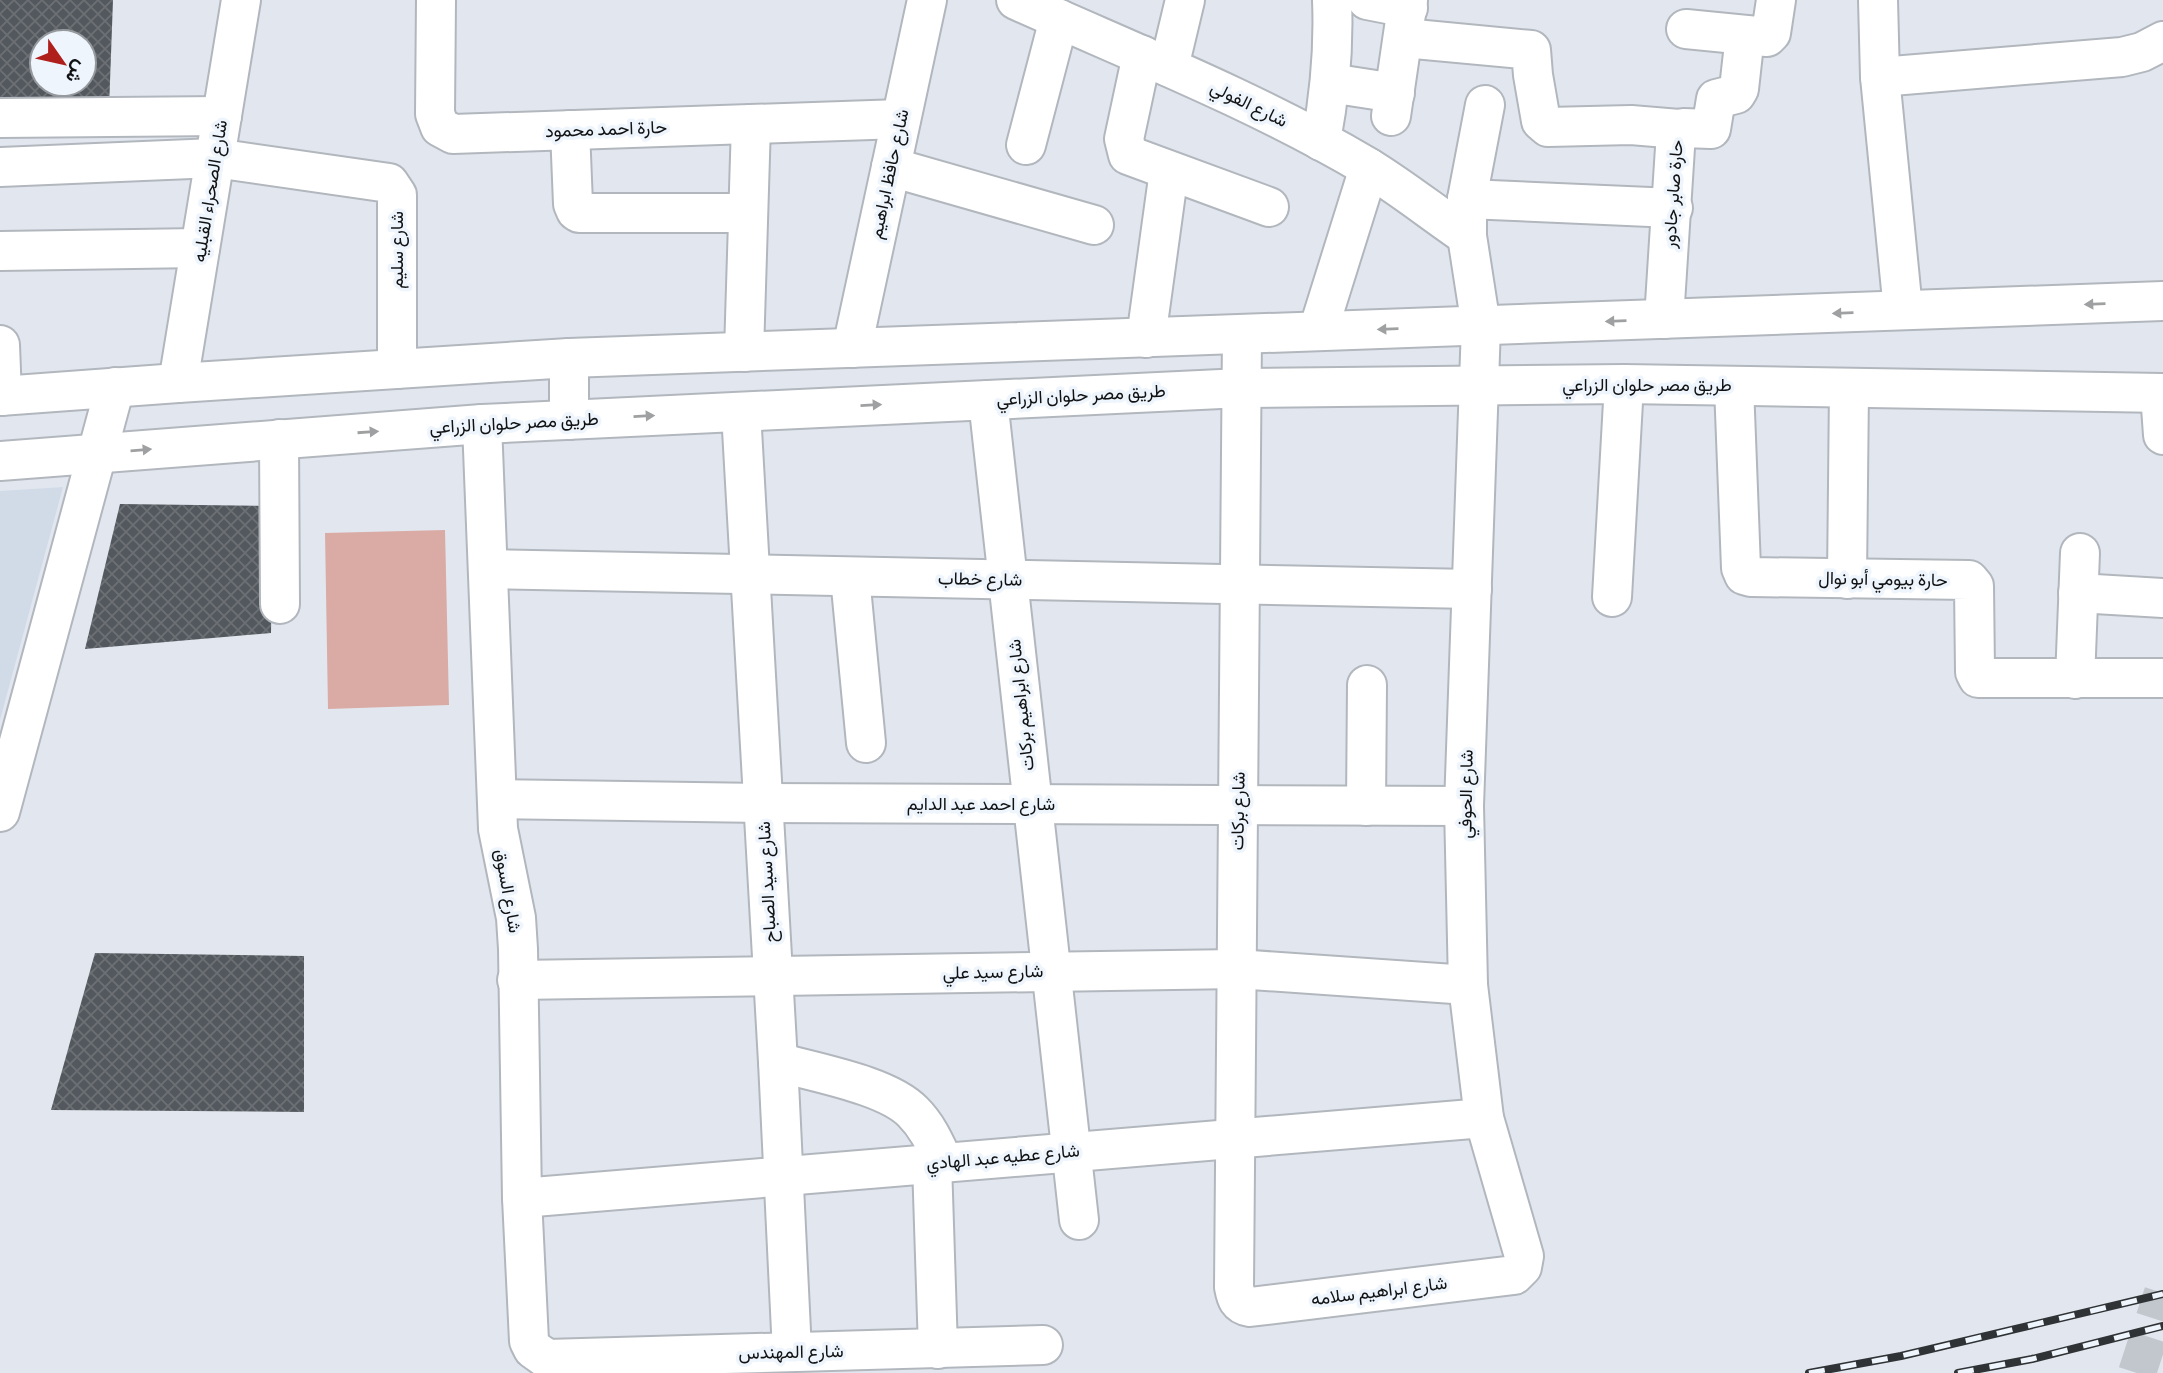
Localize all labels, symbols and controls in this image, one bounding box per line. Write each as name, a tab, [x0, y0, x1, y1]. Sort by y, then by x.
north arrow	[28, 28, 98, 98]
text: ش	[58, 55, 93, 89]
street label: شارع الفولي	[1205, 75, 1292, 136]
street label: شارع حافظ ابراهيم	[864, 107, 915, 241]
street label: حارة احمد محمود	[545, 115, 667, 144]
street label: شارع الصحراء القبليه	[187, 118, 234, 264]
street label: حارة صابر جادور	[1657, 139, 1690, 250]
street label: شارع سليم	[385, 211, 410, 289]
one-way arrow	[2084, 298, 2106, 309]
one-way arrow	[1832, 307, 1854, 318]
one-way arrow	[1604, 315, 1626, 326]
one-way arrow	[1377, 323, 1399, 334]
street label: طريق مصر حلوان الزراعي	[1562, 373, 1732, 400]
street label: طريق مصر حلوان الزراعي	[996, 379, 1166, 414]
one-way arrow	[861, 400, 883, 411]
street label: طريق مصر حلوان الزراعي	[429, 407, 599, 442]
one-way arrow	[633, 411, 655, 422]
one-way arrow	[357, 426, 379, 437]
one-way arrow	[131, 444, 153, 455]
street label: شارع خطاب	[938, 566, 1022, 593]
street label: حارة بيومي أبو نوال	[1818, 566, 1948, 595]
street label: شارع ابراهيم بركات	[1002, 638, 1041, 772]
street label: شارع الحوفي	[1453, 749, 1482, 839]
street label: شارع بركات	[1225, 771, 1252, 851]
street label: شارع احمد عبد الدايم	[907, 792, 1055, 817]
street label: شارع سيد الصباح	[752, 821, 783, 943]
street label: شارع السوق	[488, 847, 527, 935]
street label: شارع سيد علي	[943, 959, 1044, 988]
street label: شارع عطيه عبد الهادي	[925, 1138, 1081, 1179]
street label: شارع ابراهيم سلامه	[1309, 1271, 1449, 1312]
street label: شارع المهندس	[738, 1339, 844, 1366]

